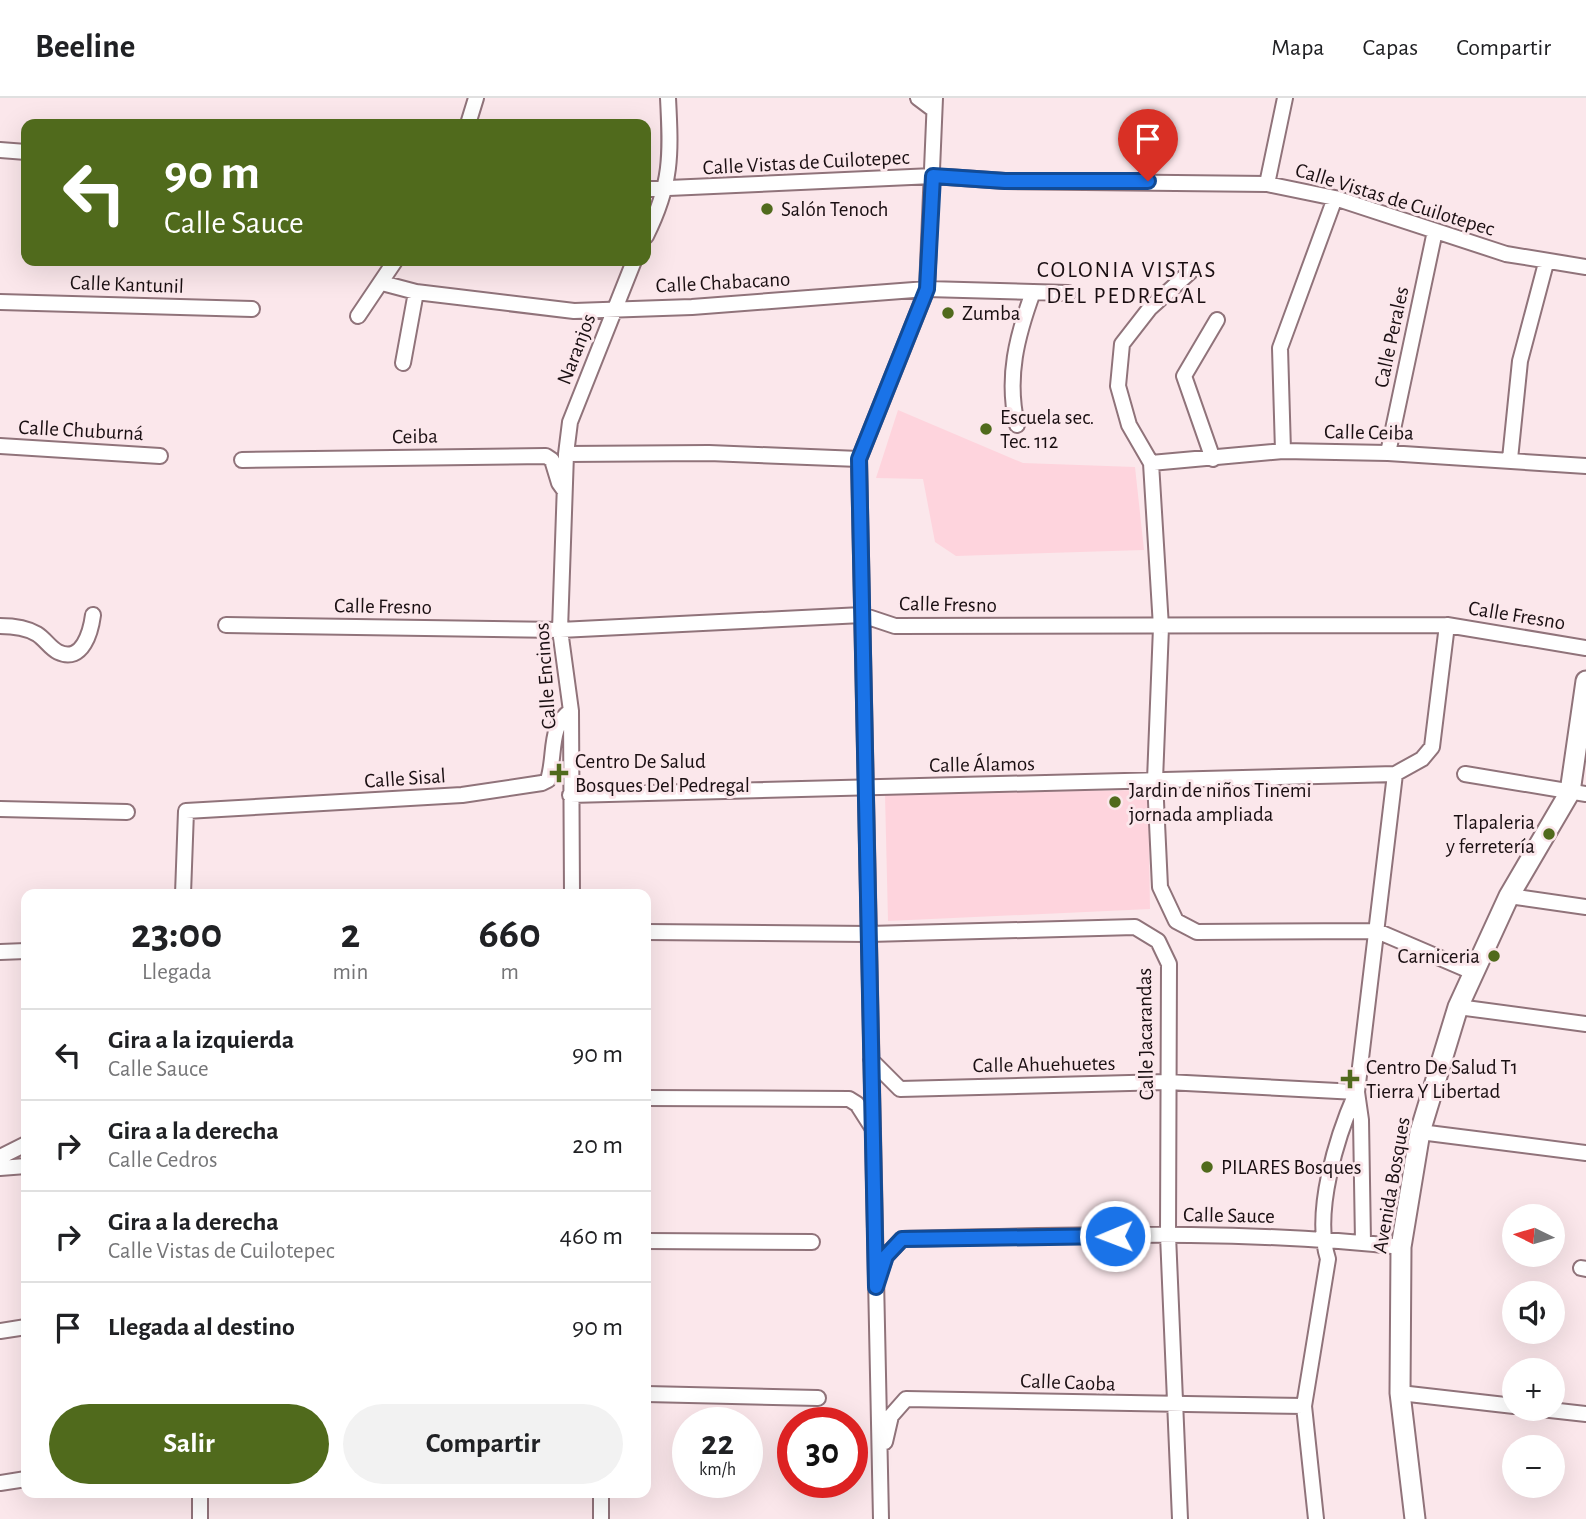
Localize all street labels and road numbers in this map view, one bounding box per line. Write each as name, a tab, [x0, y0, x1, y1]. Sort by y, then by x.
street label: Calle Vistas de Cuilotepec	[702, 147, 910, 178]
street label: Calle Vistas de Cuilotepec	[1293, 159, 1497, 240]
street label: Calle Chabacano	[655, 268, 791, 297]
street label: Calle Kantunil	[70, 272, 184, 297]
street label: Calle Perales	[1371, 285, 1412, 390]
street label: Naranjos	[553, 311, 600, 387]
street label: Calle Chuburná	[18, 417, 144, 444]
street label: Calle Ceiba	[1324, 421, 1414, 444]
street label: Ceiba	[392, 426, 438, 447]
street label: Calle Fresno	[899, 593, 997, 616]
street label: Calle Fresno	[334, 595, 432, 618]
street label: Calle Fresno	[1467, 597, 1567, 634]
street label: Calle Encinos	[531, 622, 560, 730]
street label: Calle Álamos	[929, 751, 1035, 776]
street label: Calle Sisal	[364, 765, 447, 792]
street label: Calle Jacarandas	[1134, 968, 1157, 1100]
street label: Calle Ahuehuetes	[972, 1053, 1116, 1076]
street label: Avenida Bosques	[1369, 1115, 1414, 1255]
street label: Calle Sauce	[1183, 1204, 1275, 1227]
street label: Calle Caoba	[1020, 1370, 1116, 1395]

